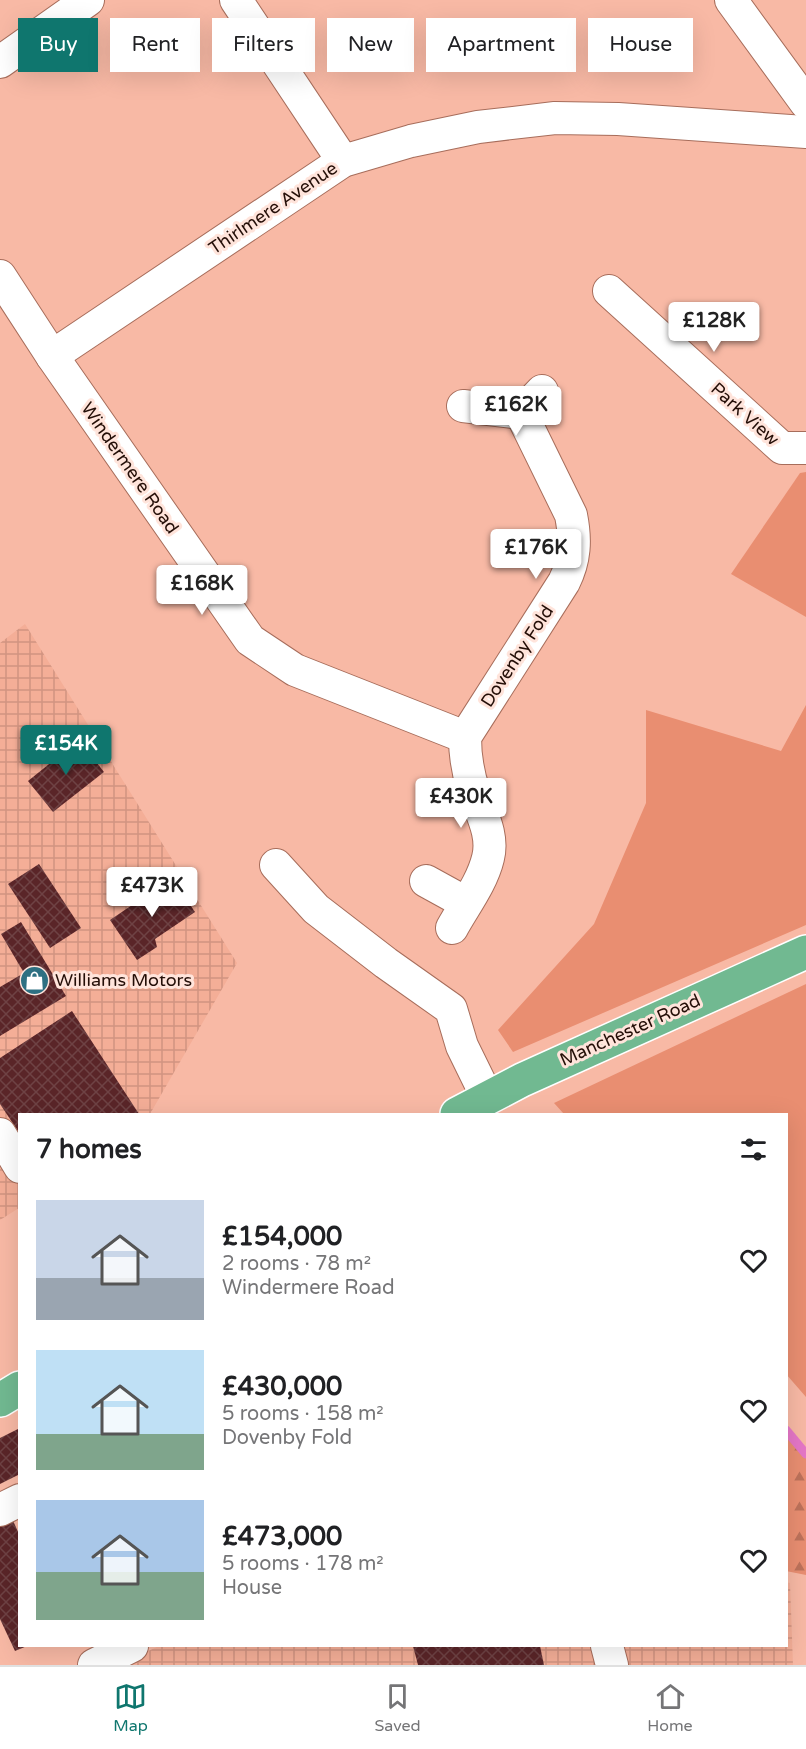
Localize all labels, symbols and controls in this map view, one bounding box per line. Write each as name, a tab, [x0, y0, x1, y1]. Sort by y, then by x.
chip: Buy	[18, 18, 98, 72]
chip: Rent	[110, 18, 200, 72]
chip: Filters	[212, 18, 315, 72]
chip: New	[327, 18, 414, 72]
chip: Apartment	[426, 18, 576, 72]
chip: House	[588, 18, 693, 72]
street label: Thirlmere Avenue	[205, 157, 341, 259]
pin: £128K	[672, 302, 756, 353]
text: £128K	[682, 309, 746, 333]
street label: Park View	[706, 378, 784, 450]
pin: £162K	[474, 386, 558, 437]
text: £162K	[484, 393, 548, 417]
street label: Windermere Road	[76, 398, 184, 538]
pin: £176K	[494, 529, 578, 580]
text: £176K	[504, 536, 568, 560]
pin: £168K	[160, 565, 244, 616]
text: £168K	[170, 572, 234, 596]
street label: Dovenby Fold	[476, 601, 558, 711]
pin: £154K	[24, 725, 108, 776]
text: £154K	[34, 732, 98, 756]
pin: £430K	[419, 778, 503, 829]
text: £430K	[429, 785, 493, 809]
pin: £473K	[110, 867, 194, 918]
text: £473K	[120, 874, 184, 898]
shop icon: Williams Motors	[18, 964, 50, 996]
place label: Williams Motors	[55, 969, 192, 991]
street label: Manchester Road	[556, 989, 704, 1071]
icon: filters	[737, 1133, 770, 1166]
text: 7 homes	[36, 1134, 142, 1165]
text: £154,000	[222, 1221, 342, 1252]
icon: home	[84, 1224, 156, 1296]
icon: heart	[737, 1244, 770, 1277]
text: 2 rooms · 78 m²	[222, 1252, 371, 1276]
text: Windermere Road	[222, 1276, 395, 1300]
text: £430,000	[222, 1371, 342, 1402]
icon: home	[84, 1374, 156, 1446]
icon: heart	[737, 1394, 770, 1427]
text: 5 rooms · 158 m²	[222, 1402, 384, 1426]
text: Dovenby Fold	[222, 1426, 352, 1450]
text: £473,000	[222, 1521, 342, 1552]
icon: home	[84, 1524, 156, 1596]
icon: heart	[737, 1544, 770, 1577]
text: 5 rooms · 178 m²	[222, 1552, 384, 1576]
text: House	[222, 1576, 282, 1600]
tab: Map	[113, 1680, 148, 1736]
tab: Saved	[374, 1680, 421, 1736]
tab: Home	[647, 1680, 693, 1736]

